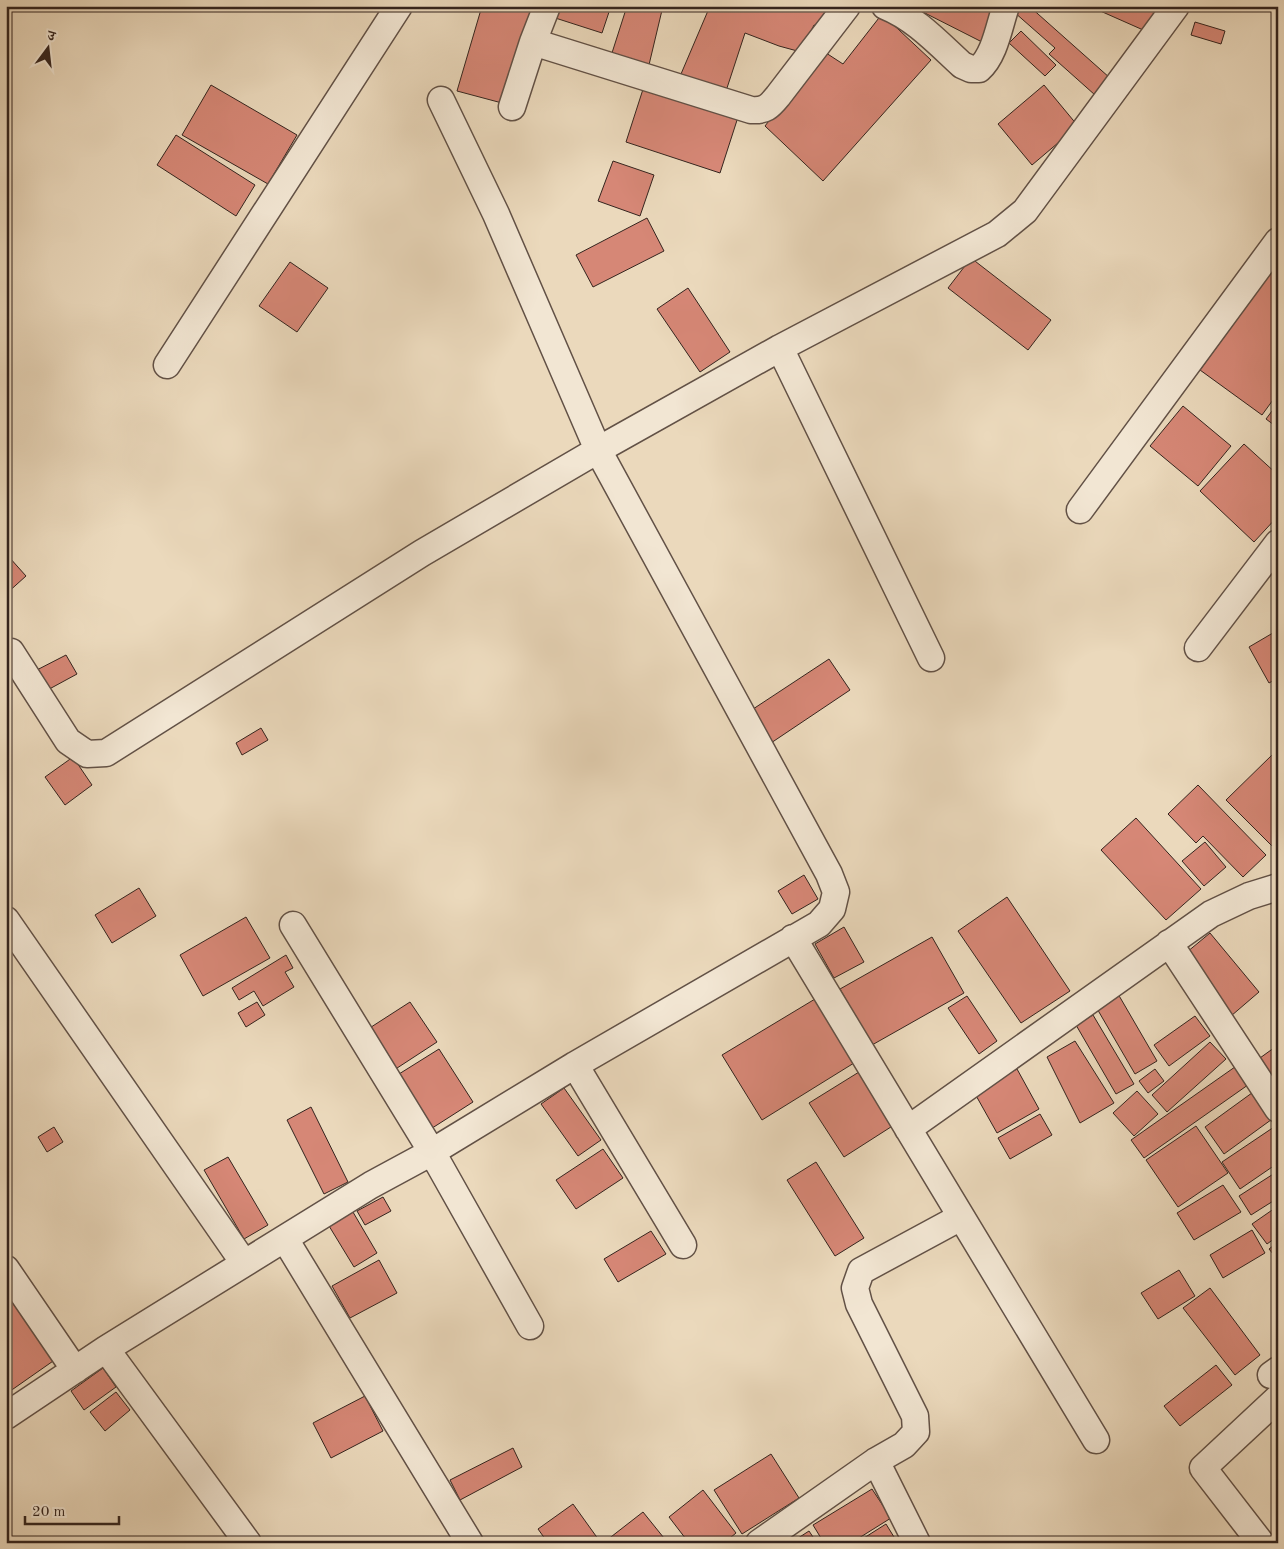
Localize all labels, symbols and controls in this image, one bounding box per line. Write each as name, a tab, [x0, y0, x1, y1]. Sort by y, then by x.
north arrow	[22, 22, 72, 72]
text: उ	[45, 28, 57, 44]
scale bar	[25, 1494, 119, 1526]
text: 20 m	[32, 1505, 66, 1520]

